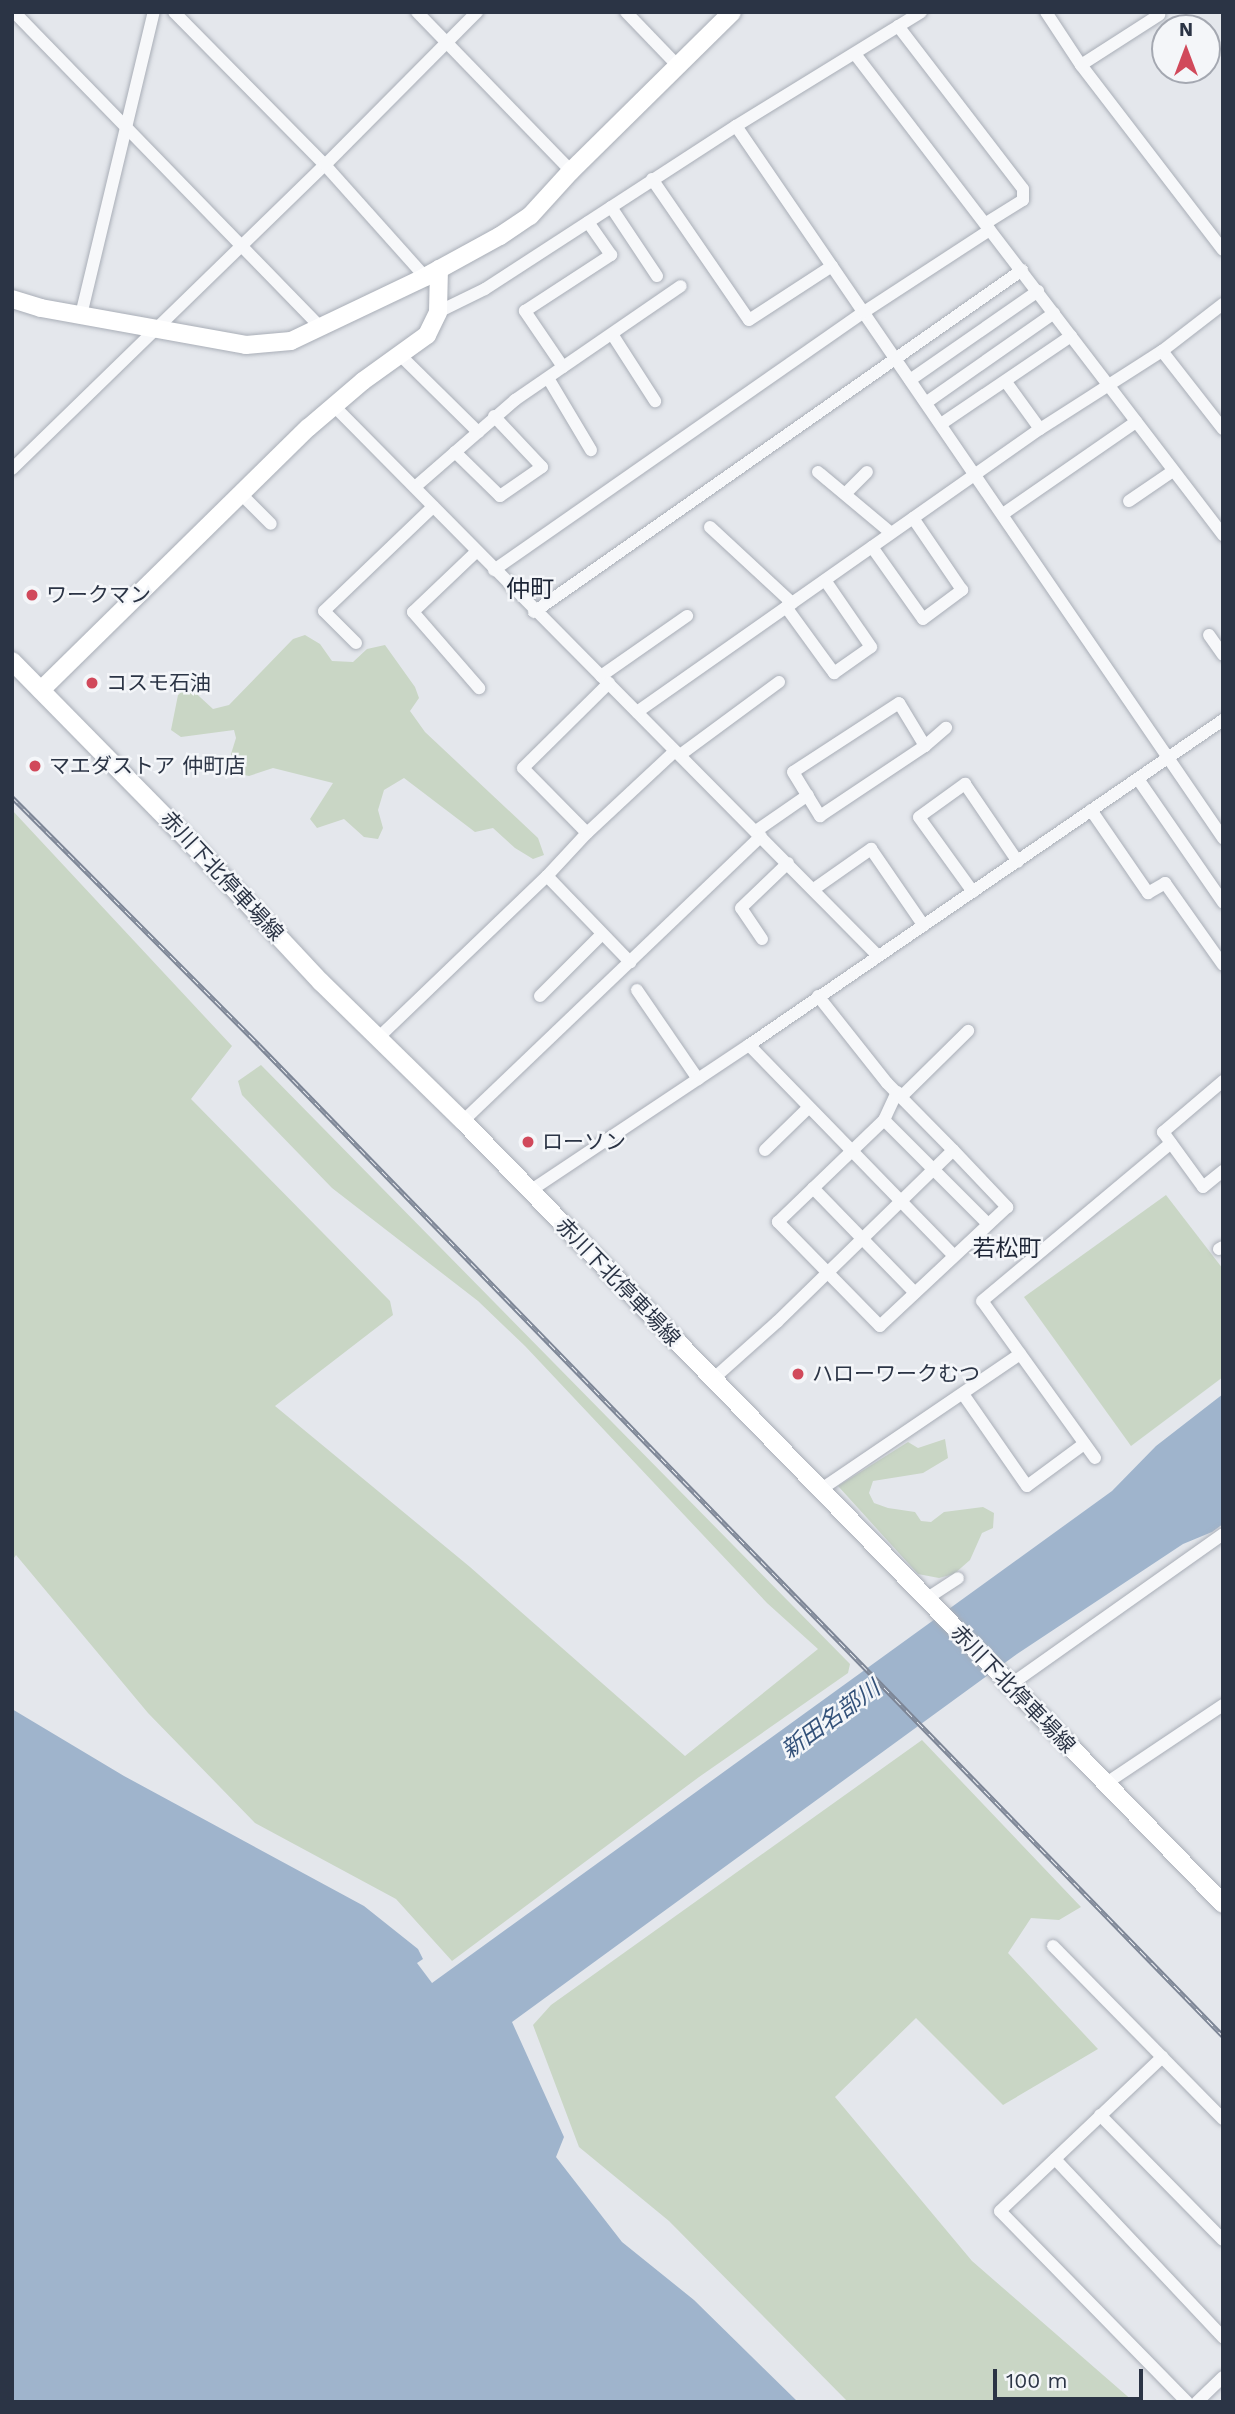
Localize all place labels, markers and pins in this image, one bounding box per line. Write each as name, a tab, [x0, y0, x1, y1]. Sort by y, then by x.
place label: ワークマン	[46, 582, 151, 608]
marker: ワークマン	[24, 587, 40, 603]
place label: コスモ石油	[106, 670, 211, 696]
marker: コスモ石油	[84, 675, 100, 691]
place label: マエダストア 仲町店	[49, 753, 245, 779]
marker: マエダストア 仲町店	[27, 758, 43, 774]
place label: ローソン	[542, 1129, 626, 1155]
marker: ローソン	[520, 1134, 536, 1150]
place label: ハローワークむつ	[812, 1361, 980, 1387]
marker: ハローワークむつ	[790, 1366, 806, 1382]

